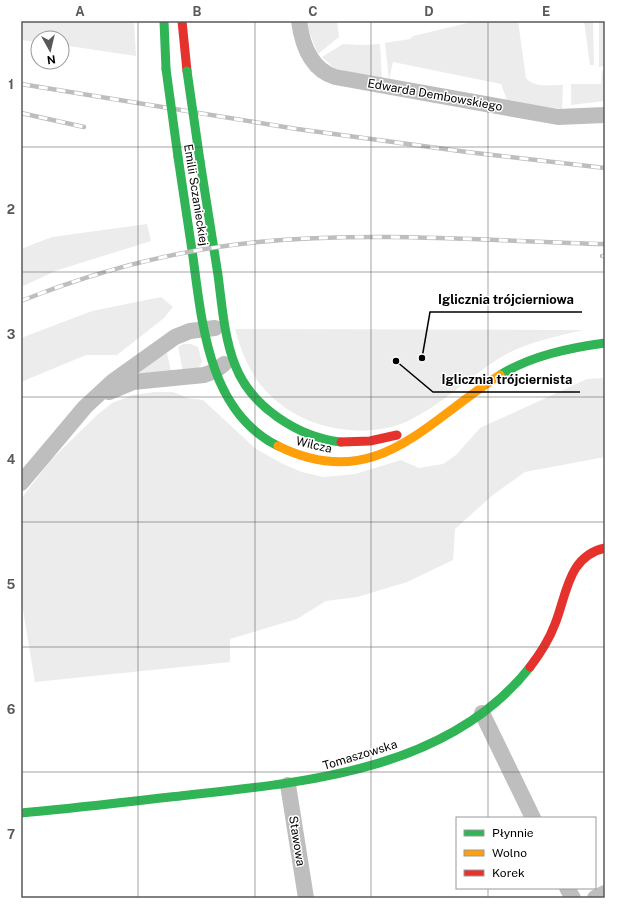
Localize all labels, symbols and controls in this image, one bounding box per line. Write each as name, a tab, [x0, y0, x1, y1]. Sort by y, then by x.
text: A	[75, 4, 85, 19]
text: B	[193, 4, 202, 19]
text: C	[308, 4, 318, 19]
text: D	[424, 4, 434, 19]
text: E	[542, 4, 550, 19]
north arrow	[30, 30, 70, 70]
text: N	[46, 53, 56, 66]
street label: Edwarda Dembowskiego	[366, 76, 504, 114]
text: 1	[8, 77, 14, 92]
street label: Emilii Sczanieckiej	[181, 143, 211, 247]
text: 2	[7, 202, 15, 217]
callout: Iglicznia trójcierniowa	[430, 287, 582, 312]
text: Iglicznia trójcierniowa	[438, 292, 574, 307]
text: 3	[7, 327, 16, 342]
callout: Iglicznia trójciernista	[433, 367, 580, 392]
text: Iglicznia trójciernista	[442, 372, 572, 387]
street label: Wilcza	[295, 434, 333, 456]
text: 4	[7, 452, 16, 467]
text: 5	[7, 577, 16, 592]
text: 6	[7, 702, 16, 717]
street label: Tomaszowska	[321, 737, 399, 773]
street label: Stawowa	[286, 815, 308, 867]
legend	[456, 817, 596, 889]
text: Płynnie	[492, 826, 534, 840]
text: 7	[7, 827, 15, 842]
text: Wolno	[492, 846, 527, 860]
text: Korek	[492, 866, 525, 880]

